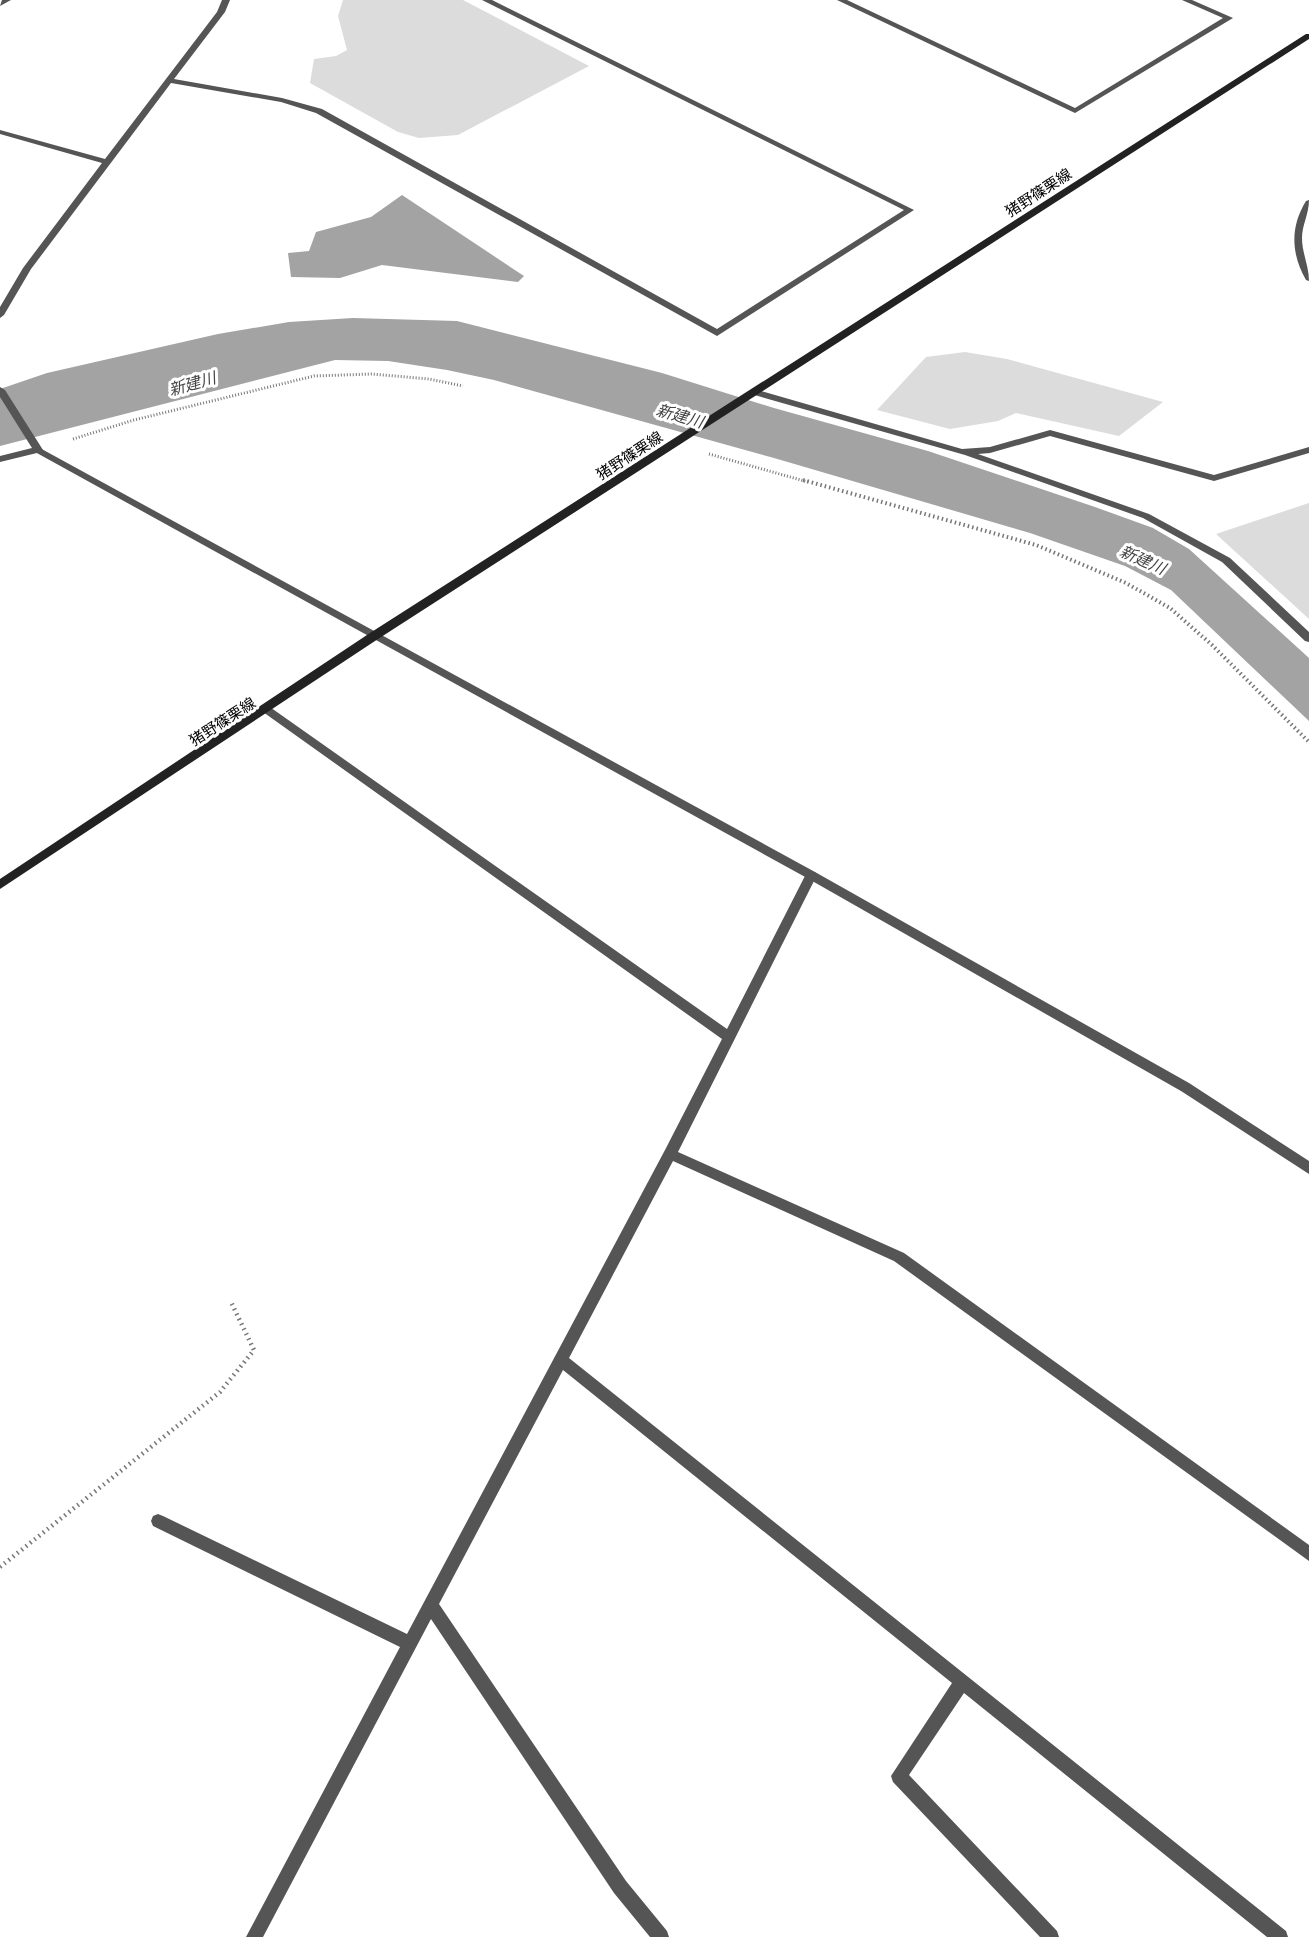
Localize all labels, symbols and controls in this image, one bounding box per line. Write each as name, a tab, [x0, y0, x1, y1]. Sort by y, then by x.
street label: 猪野篠栗線	[1002, 164, 1074, 220]
water label: 新建川	[166, 367, 220, 399]
water label: 新建川	[654, 399, 708, 431]
street label: 猪野篠栗線	[593, 427, 665, 483]
water label: 新建川	[1117, 541, 1171, 578]
street label: 猪野篠栗線	[186, 693, 258, 749]

